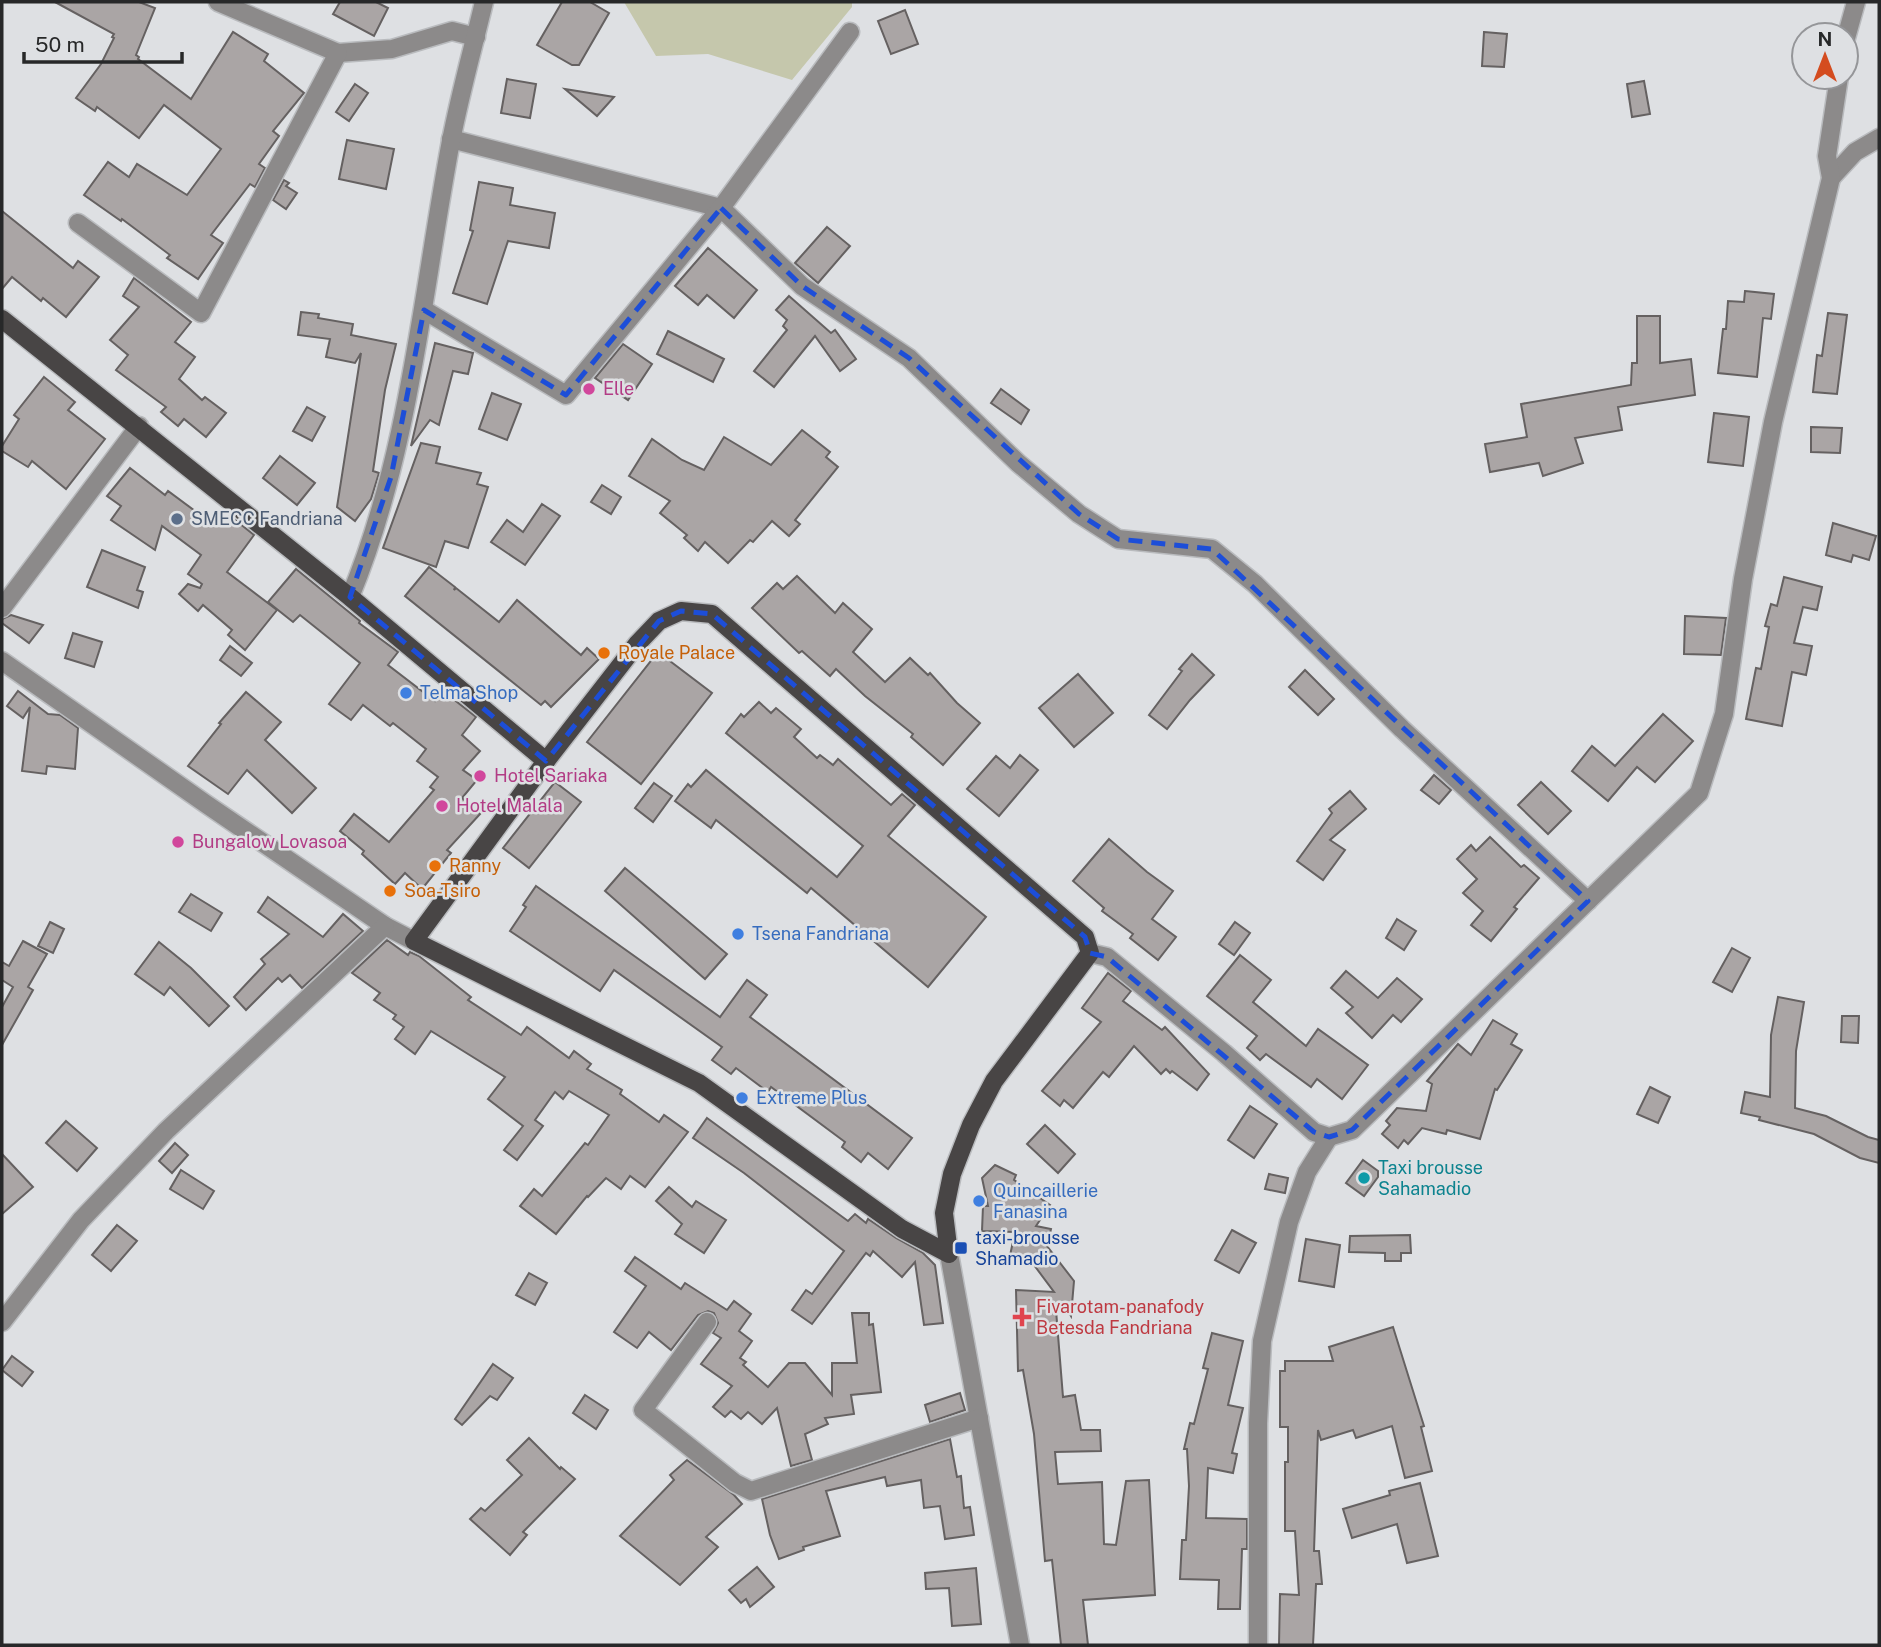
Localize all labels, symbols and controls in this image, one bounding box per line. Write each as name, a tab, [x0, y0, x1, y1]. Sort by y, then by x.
scale bar	[24, 21, 182, 65]
north arrow	[1790, 21, 1860, 91]
text: N	[1818, 28, 1832, 50]
text: 50 m	[35, 32, 85, 57]
place label: Elle	[603, 378, 634, 399]
marker: Elle	[581, 381, 597, 397]
place label: SMECC Fandriana	[191, 508, 343, 529]
marker: SMECC Fandriana	[169, 511, 185, 527]
place label: Royale Palace	[618, 642, 735, 663]
marker: Royale Palace	[596, 645, 612, 661]
place label: Telma Shop	[420, 682, 518, 703]
marker: Telma Shop	[398, 685, 414, 701]
place label: Hotel Sariaka	[494, 765, 607, 786]
marker: Hotel Sariaka	[472, 768, 488, 784]
place label: Hotel Malala	[456, 795, 563, 816]
marker: Hotel Malala	[434, 798, 450, 814]
place label: Bungalow Lovasoa	[192, 831, 347, 852]
marker: Bungalow Lovasoa	[170, 834, 186, 850]
place label: Ranny	[449, 855, 501, 876]
marker: Ranny	[427, 858, 443, 874]
place label: Soa-Tsiro	[404, 880, 481, 901]
marker: Soa-Tsiro	[382, 883, 398, 899]
place label: Tsena Fandriana	[752, 923, 889, 944]
marker: Tsena Fandriana	[730, 926, 746, 942]
place label: Extreme Plus	[756, 1087, 867, 1108]
marker: Extreme Plus	[734, 1090, 750, 1106]
place label: Taxi brousse Sahamadio	[1378, 1157, 1483, 1199]
marker: Taxi brousse Sahamadio	[1356, 1170, 1372, 1186]
place label: Quincaillerie Fanasina	[993, 1180, 1098, 1222]
marker: Quincaillerie Fanasina	[971, 1193, 987, 1209]
place label: taxi-brousse Shamadio	[975, 1227, 1080, 1269]
marker: taxi-brousse Shamadio	[953, 1240, 969, 1256]
place label: Fivarotam-panafody Betesda Fandriana	[1036, 1296, 1204, 1338]
marker: Fivarotam-panafody Betesda Fandriana	[1014, 1309, 1030, 1325]

